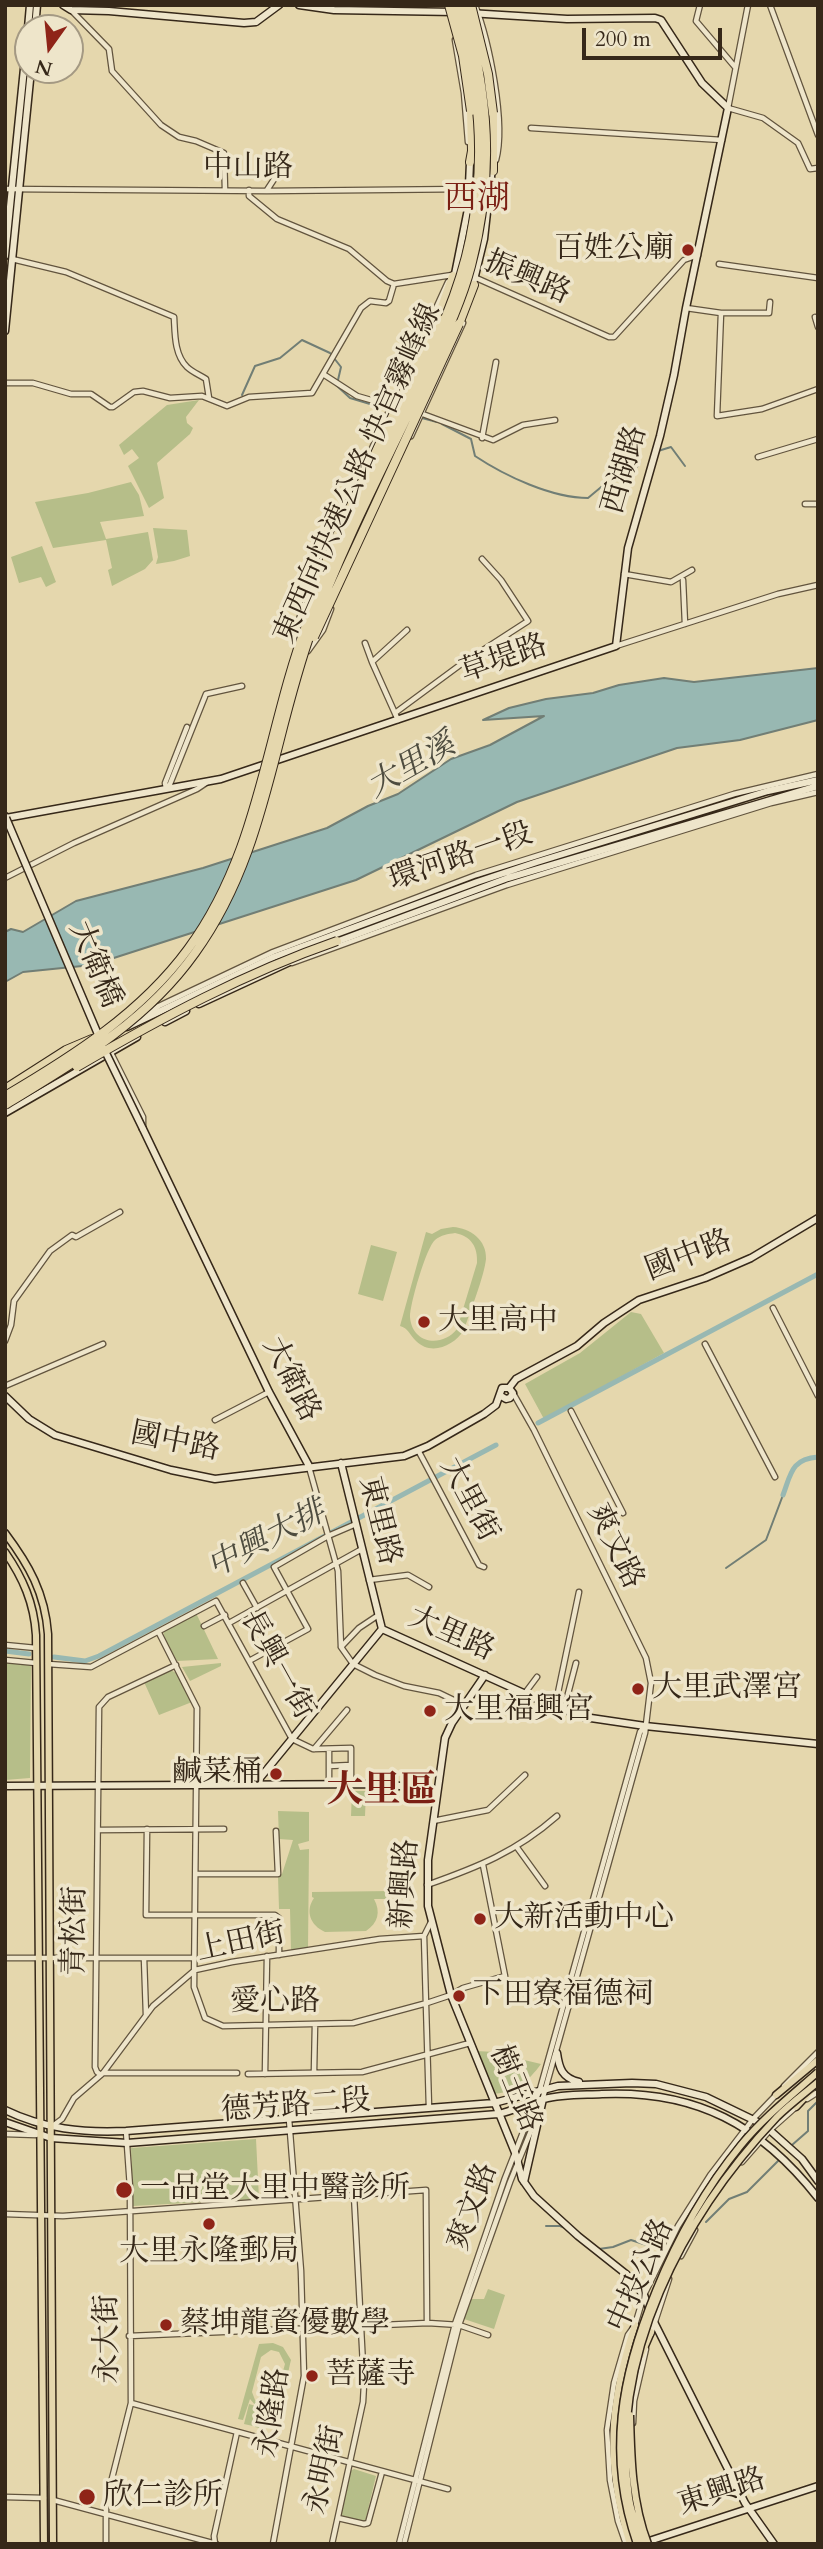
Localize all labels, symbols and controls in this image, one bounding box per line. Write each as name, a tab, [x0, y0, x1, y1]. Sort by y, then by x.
north arrow	[14, 14, 84, 84]
scale bar	[585, 14, 725, 58]
text: 200 m	[595, 25, 651, 54]
text: N	[33, 53, 55, 82]
street label: 中山路	[203, 151, 293, 187]
district label: 西湖	[444, 180, 510, 220]
place label: 百姓公廟	[554, 232, 674, 268]
marker: 百姓公廟	[680, 242, 696, 258]
street label: 振興路	[479, 245, 575, 313]
street label: 東西向快速公路 快官霧峰線	[268, 299, 450, 649]
street label: 西湖路	[596, 422, 656, 518]
street label: 草堤路	[456, 628, 552, 692]
water label: 大里溪	[361, 726, 463, 808]
street label: 環河路一段	[384, 817, 538, 899]
street label: 大衛橋	[60, 917, 128, 1013]
street label: 國中路	[641, 1224, 737, 1290]
place label: 大里高中	[438, 1304, 558, 1340]
marker: 大里高中	[416, 1314, 432, 1330]
street label: 大衛路	[254, 1332, 326, 1428]
street label: 國中路	[127, 1417, 223, 1469]
street label: 大里街	[431, 1452, 505, 1548]
street label: 東里路	[350, 1473, 406, 1569]
water label: 中興大排	[201, 1494, 333, 1588]
street label: 爽文路	[578, 1499, 650, 1595]
street label: 大里路	[403, 1600, 499, 1670]
street label: 長興一街	[231, 1604, 321, 1726]
place label: 大里武澤宮	[652, 1671, 802, 1707]
marker: 大里武澤宮	[630, 1681, 646, 1697]
place label: 大里福興宮	[444, 1693, 594, 1729]
marker: 大里福興宮	[422, 1703, 438, 1719]
place label: 鹹菜桶	[172, 1756, 262, 1792]
marker: 鹹菜桶	[268, 1766, 284, 1782]
district label: 大里區	[327, 1770, 437, 1814]
street label: 新興路	[385, 1838, 427, 1930]
street label: 青松街	[57, 1886, 95, 1976]
place label: 大新活動中心	[494, 1901, 674, 1937]
marker: 大新活動中心	[472, 1911, 488, 1927]
street label: 上田街	[193, 1916, 289, 1970]
place label: 下田寮福德祠	[473, 1978, 653, 2014]
street label: 愛心路	[230, 1985, 320, 2021]
marker: 下田寮福德祠	[451, 1988, 467, 2004]
street label: 樹王路	[480, 2041, 548, 2137]
street label: 德芳路二段	[220, 2084, 372, 2130]
street label: 爽文路	[442, 2159, 506, 2255]
place label: 一品堂大里中醫診所	[140, 2172, 410, 2208]
marker: 一品堂大里中醫診所	[114, 2180, 134, 2200]
street label: 中投公路	[601, 2214, 683, 2338]
marker: 大里永隆郵局	[201, 2216, 217, 2232]
place label: 大里永隆郵局	[119, 2235, 299, 2271]
street label: 永大街	[90, 2294, 128, 2384]
place label: 蔡坤龍資優數學	[180, 2307, 390, 2343]
marker: 蔡坤龍資優數學	[158, 2317, 174, 2333]
place label: 菩薩寺	[326, 2358, 416, 2394]
street label: 永隆路	[250, 2366, 298, 2460]
marker: 菩薩寺	[304, 2368, 320, 2384]
street label: 永明街	[299, 2422, 353, 2518]
street label: 東興路	[674, 2462, 770, 2524]
place label: 欣仁診所	[103, 2479, 223, 2515]
marker: 欣仁診所	[77, 2487, 97, 2507]

